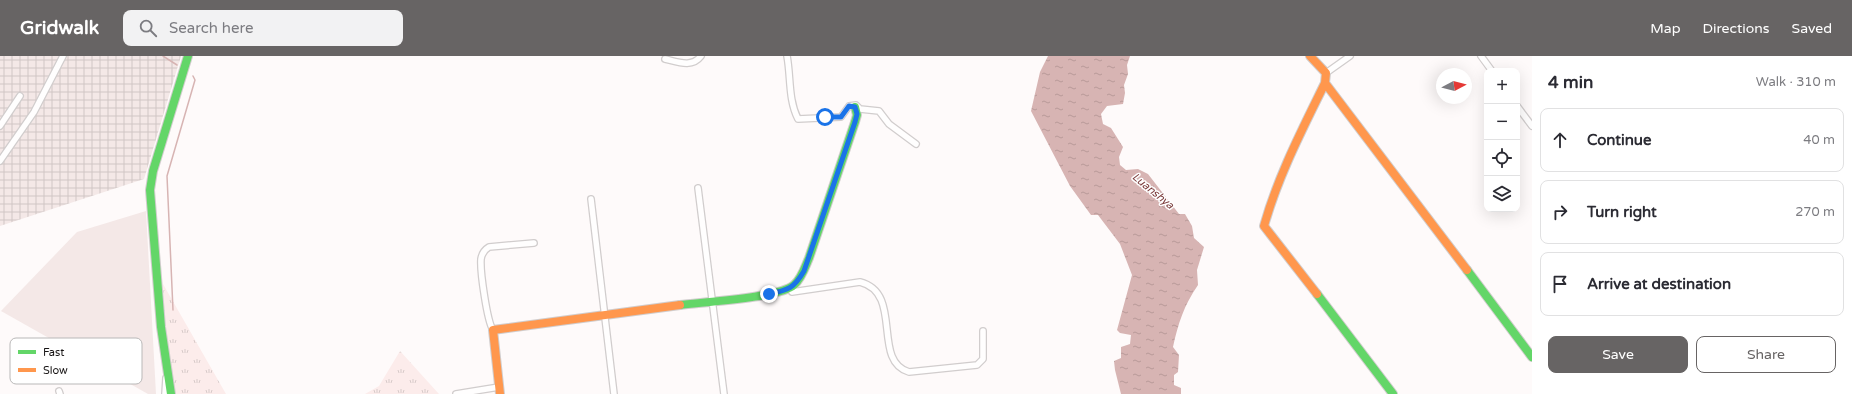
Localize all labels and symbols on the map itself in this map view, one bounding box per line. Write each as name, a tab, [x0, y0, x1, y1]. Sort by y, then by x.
north arrow	[1436, 68, 1472, 104]
route start	[816, 108, 834, 126]
water label: Luanshya	[1130, 170, 1177, 212]
route end	[760, 285, 778, 303]
legend	[10, 338, 142, 384]
text: Fast	[43, 346, 64, 359]
text: Slow	[43, 364, 68, 377]

